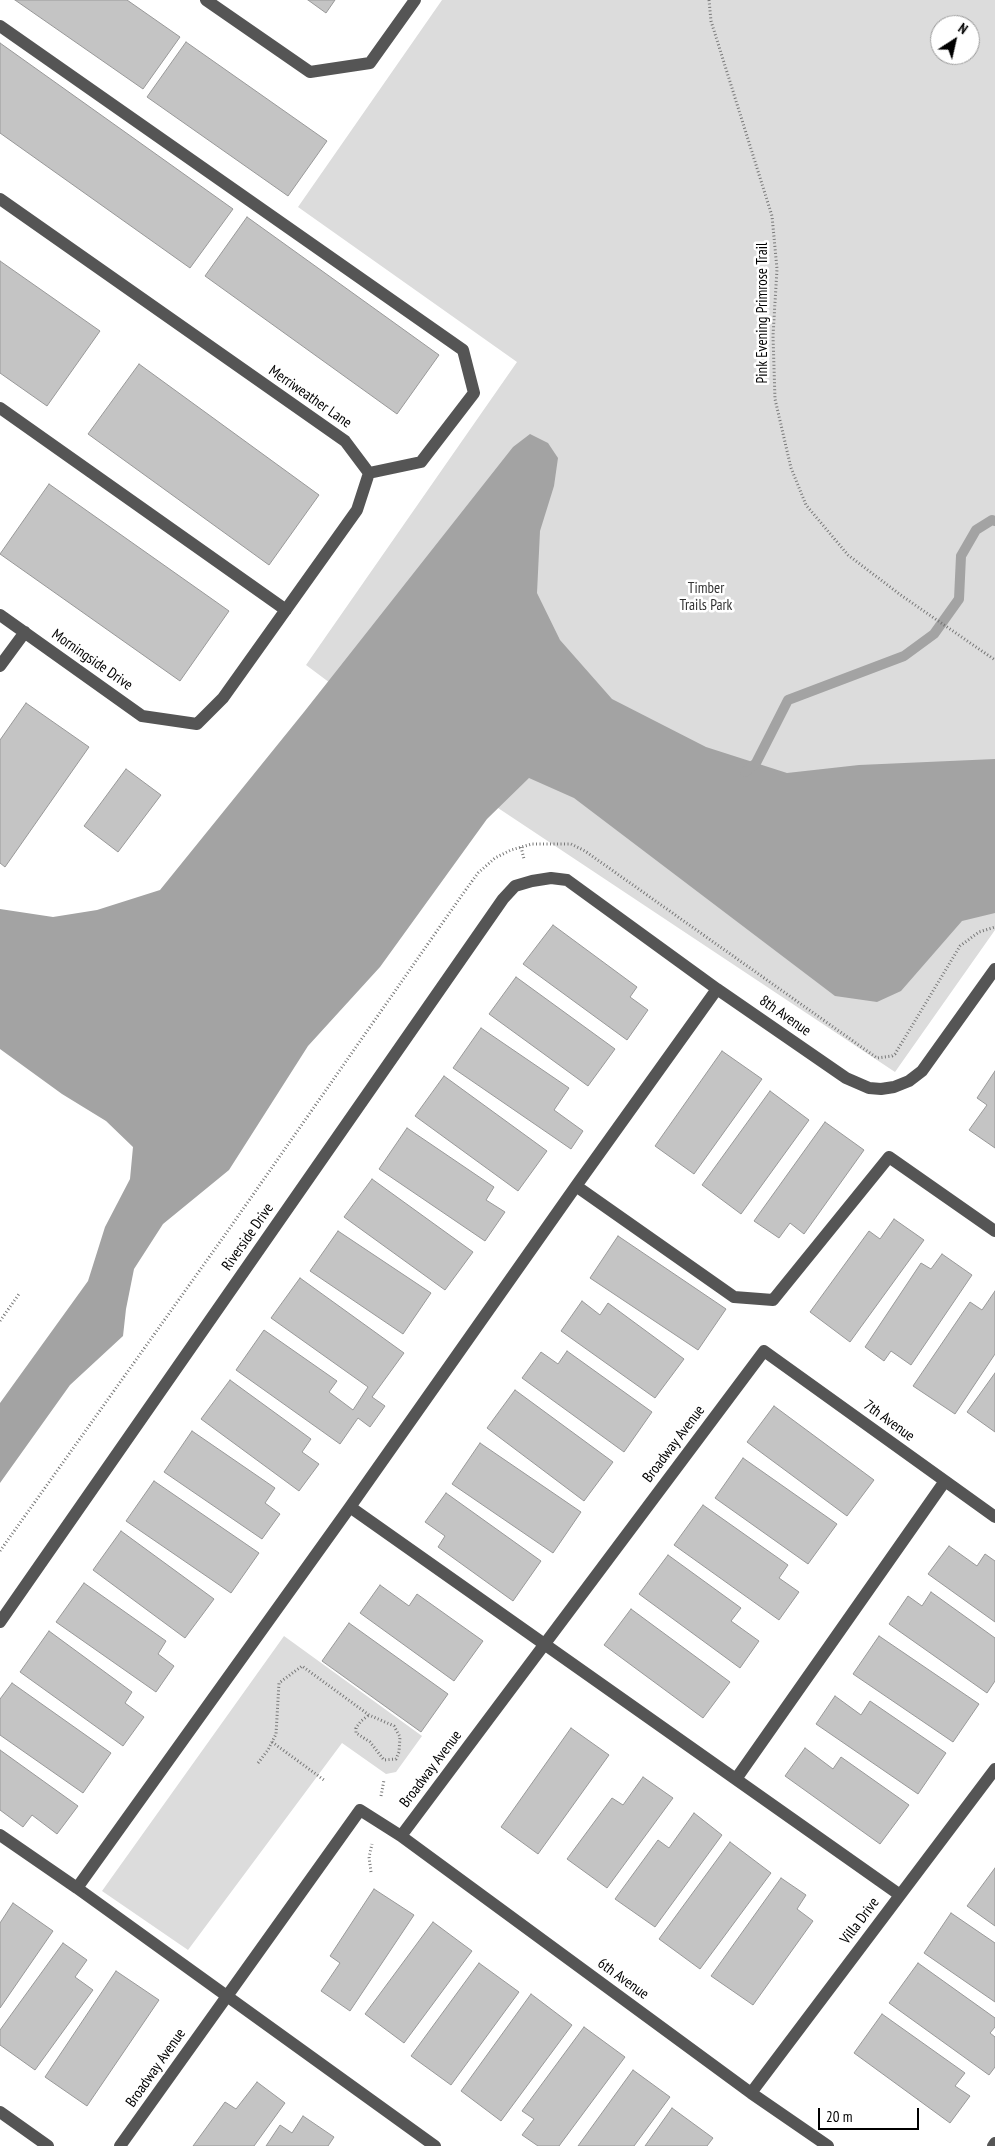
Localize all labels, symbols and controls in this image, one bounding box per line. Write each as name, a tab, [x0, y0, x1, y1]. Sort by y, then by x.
north arrow	[930, 15, 980, 65]
text: N	[955, 19, 971, 38]
street label: Pink Evening Primrose Trail	[754, 243, 772, 383]
street label: Merriweather Lane	[265, 362, 355, 432]
park label: Timber Trails Park	[680, 580, 732, 615]
street label: Morningside Drive	[48, 626, 136, 694]
street label: 8th Avenue	[756, 992, 814, 1040]
street label: Riverside Drive	[218, 1200, 278, 1274]
street label: 7th Avenue	[860, 1397, 918, 1445]
street label: Broadway Avenue	[639, 1402, 709, 1486]
street label: Broadway Avenue	[396, 1727, 466, 1811]
street label: Villa Drive	[837, 1894, 883, 1948]
street label: 6th Avenue	[594, 1954, 652, 2004]
street label: Broadway Avenue	[122, 2025, 190, 2111]
scale bar	[820, 2098, 921, 2130]
text: 20 m	[826, 2107, 852, 2126]

